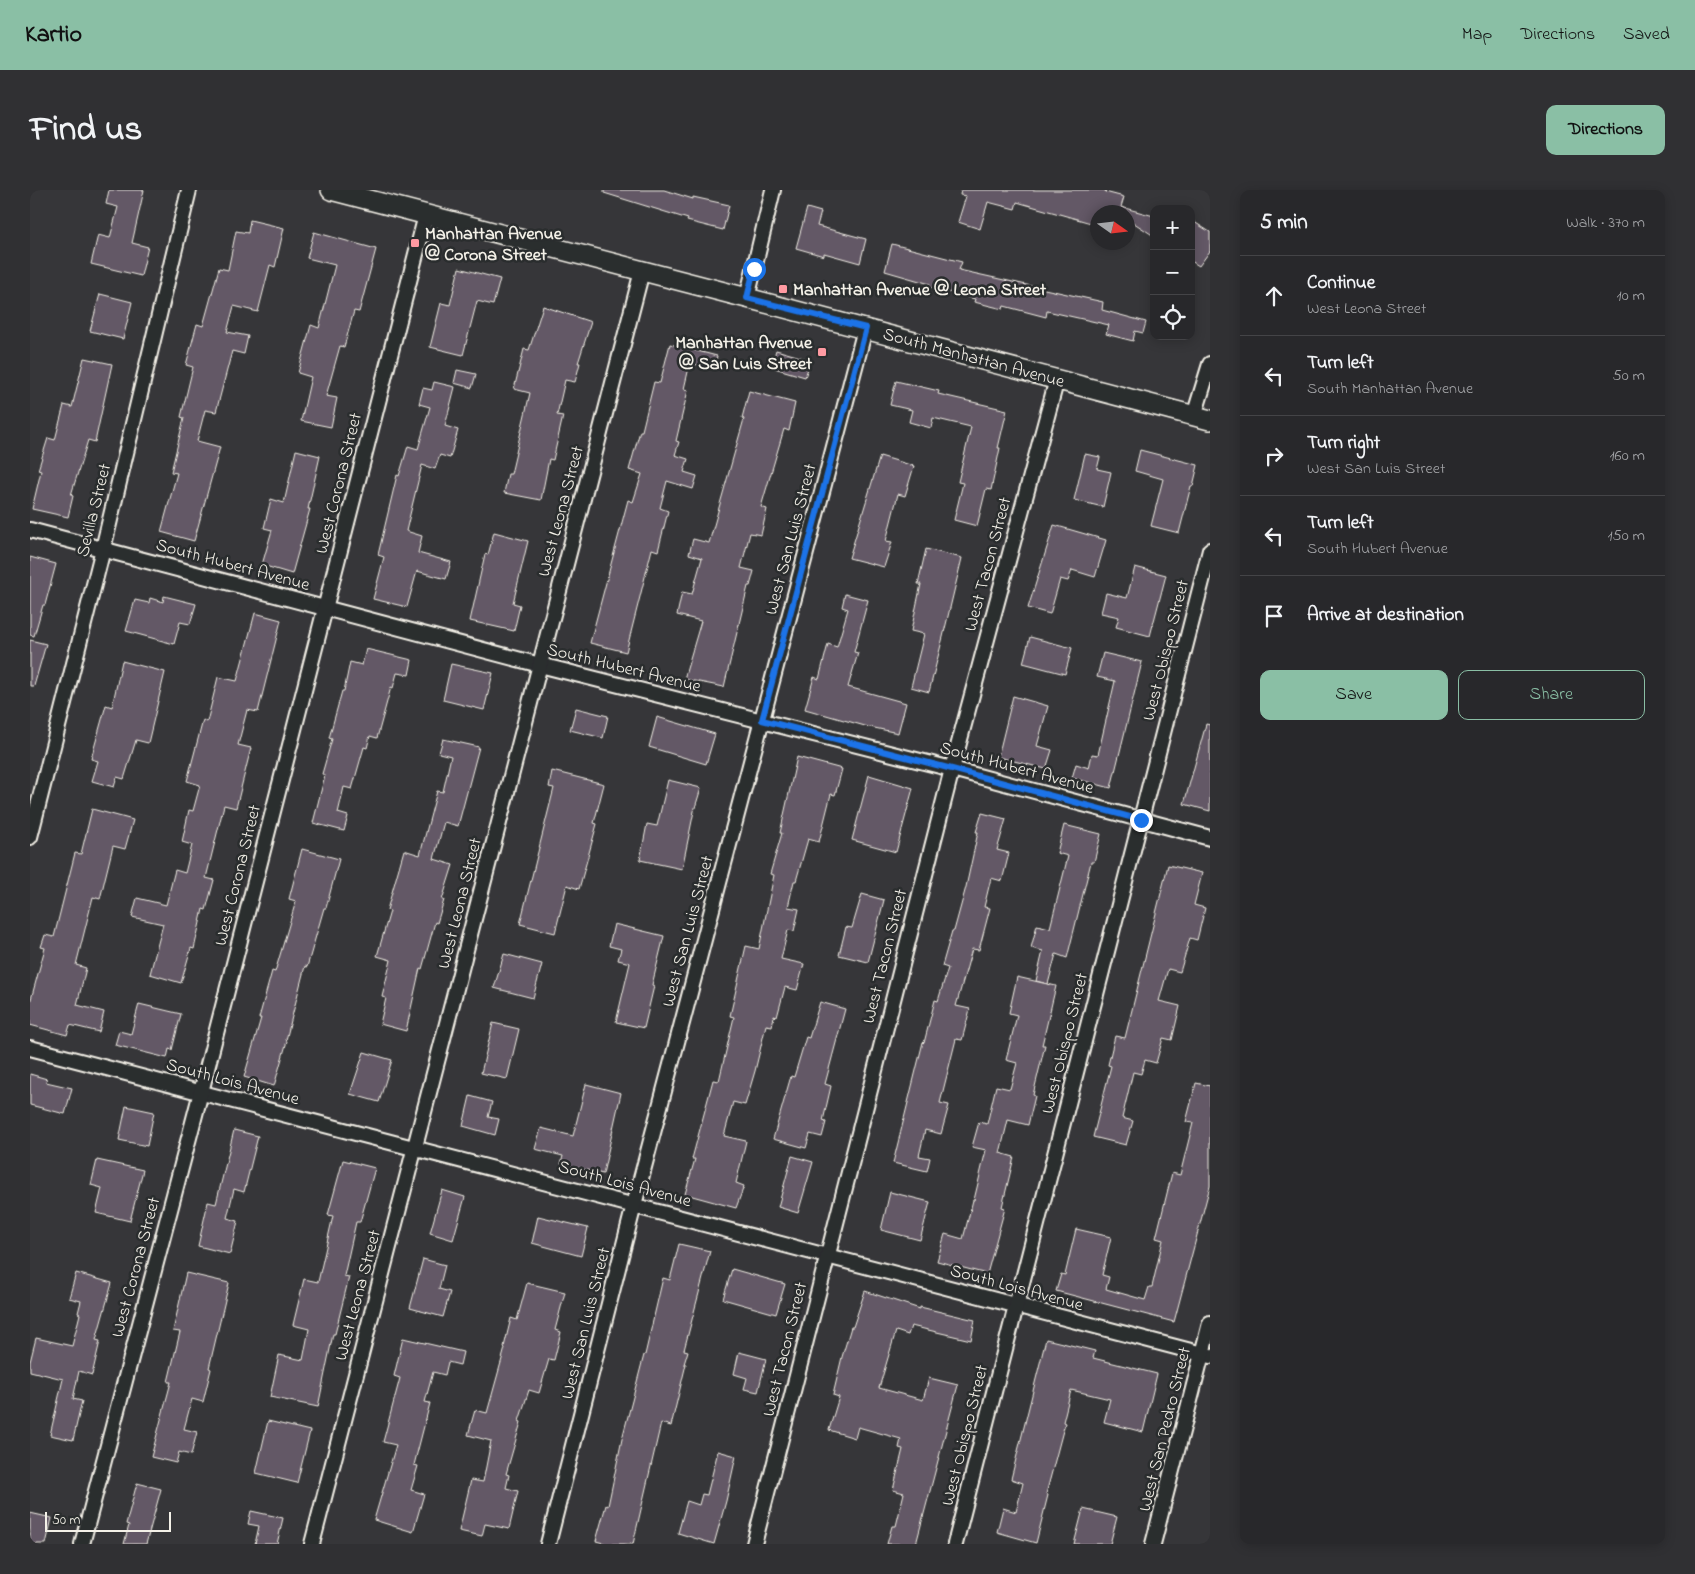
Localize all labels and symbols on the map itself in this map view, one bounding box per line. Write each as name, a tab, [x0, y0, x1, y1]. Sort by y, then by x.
north arrow	[1090, 205, 1135, 250]
place label: Manhattan Avenue @ Corona Street	[425, 222, 563, 269]
marker: Manhattan Avenue @ Corona Street	[409, 237, 421, 249]
route start	[743, 258, 766, 281]
place label: Manhattan Avenue @ Leona Street	[793, 278, 1047, 304]
marker: Manhattan Avenue @ Leona Street	[777, 283, 789, 295]
street label: South Manhattan Avenue	[880, 322, 1068, 396]
place label: Manhattan Avenue @ San Luis Street	[675, 331, 813, 378]
marker: Manhattan Avenue @ San Luis Street	[816, 346, 828, 358]
street label: West Corona Street	[310, 410, 370, 557]
street label: West Leona Street	[532, 443, 592, 580]
street label: Sevilla Street	[71, 461, 119, 560]
street label: West San Luis Street	[759, 461, 825, 618]
street label: West Tacon Street	[959, 495, 1019, 634]
street label: South Hubert Avenue	[153, 533, 313, 599]
street label: West Obispo Street	[1137, 577, 1197, 724]
street label: South Hubert Avenue	[543, 637, 704, 701]
street label: South Hubert Avenue	[937, 736, 1097, 802]
street label: West Corona Street	[209, 802, 269, 949]
route end	[1130, 809, 1153, 832]
street label: West Leona Street	[432, 835, 490, 972]
street label: West San Luis Street	[656, 853, 722, 1010]
street label: West Tacon Street	[857, 886, 915, 1027]
street label: West Obispo Street	[1036, 970, 1096, 1117]
street label: South Lois Avenue	[163, 1053, 303, 1113]
street label: South Lois Avenue	[555, 1155, 695, 1215]
street label: West Corona Street	[106, 1194, 168, 1341]
street label: West Leona Street	[329, 1227, 389, 1364]
street label: West San Luis Street	[556, 1245, 618, 1402]
street label: South Lois Avenue	[947, 1259, 1087, 1319]
street label: West Tacon Street	[757, 1279, 815, 1420]
street label: West San Pedro Street	[1133, 1344, 1199, 1514]
street label: West Obispo Street	[936, 1362, 996, 1509]
scale bar	[45, 1509, 171, 1532]

